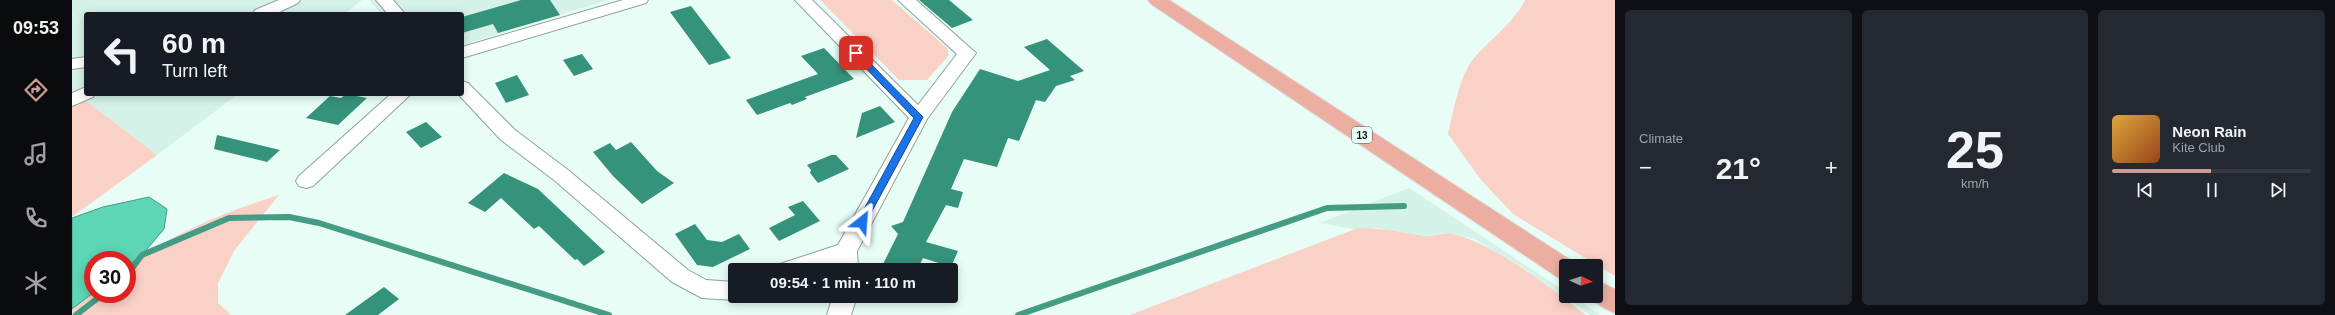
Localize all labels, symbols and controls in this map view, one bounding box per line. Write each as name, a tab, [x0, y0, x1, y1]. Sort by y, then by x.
text: 09:53	[13, 18, 59, 38]
icon: left	[96, 28, 148, 80]
text: 60 m	[162, 28, 226, 59]
pin	[839, 36, 873, 70]
icon: arrive	[845, 42, 867, 64]
text: Turn left	[162, 61, 227, 81]
icon: directions	[22, 76, 50, 104]
text: 25	[1946, 121, 2004, 179]
text: Neon Rain	[2172, 123, 2247, 140]
road number: 13	[1352, 127, 1372, 143]
text: Climate	[1639, 131, 1683, 146]
icon: music	[22, 140, 50, 168]
text: Kite Club	[2172, 140, 2225, 155]
text: 21°	[1716, 152, 1761, 185]
text: −	[1639, 155, 1652, 180]
text: +	[1825, 155, 1838, 180]
text: km/h	[1961, 176, 1989, 191]
icon: previous	[2134, 179, 2156, 201]
icon: pause	[2201, 179, 2223, 201]
icon: next	[2267, 179, 2289, 201]
position arrow	[841, 201, 883, 243]
icon: phone	[22, 204, 50, 232]
speed limit sign: 30	[84, 251, 136, 303]
north arrow	[1559, 259, 1603, 303]
map controls	[1559, 259, 1603, 303]
icon: climate	[22, 269, 50, 297]
text: 09:54 · 1 min · 110 m	[770, 274, 916, 291]

